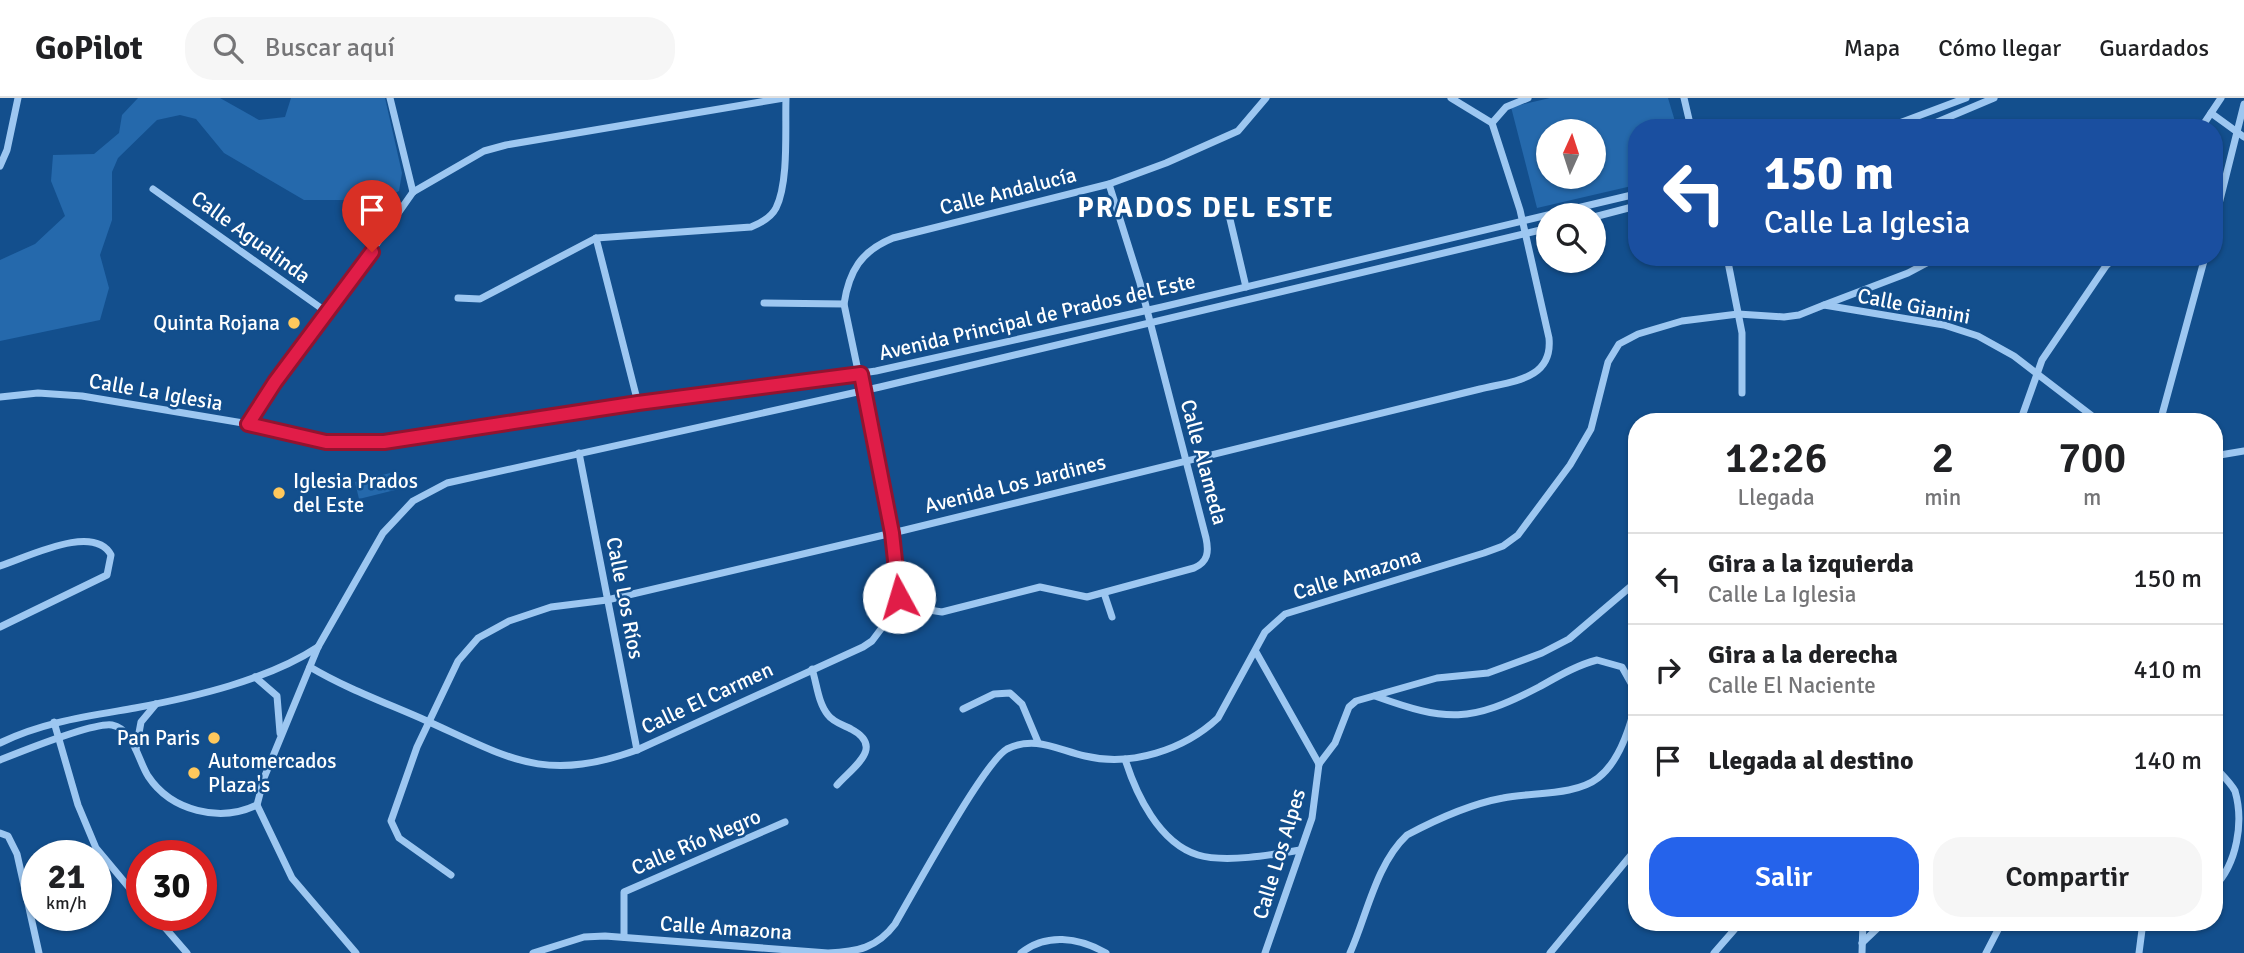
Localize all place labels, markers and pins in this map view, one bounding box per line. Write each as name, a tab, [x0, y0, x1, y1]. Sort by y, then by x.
pin	[342, 180, 402, 252]
place label: Quinta Rojana	[153, 310, 280, 336]
marker: Quinta Rojana	[286, 315, 302, 331]
place label: Iglesia Prados del Este	[293, 468, 418, 518]
marker: Iglesia Prados del Este	[271, 485, 287, 501]
place label: Pan Paris	[117, 725, 200, 751]
marker: Pan Paris	[206, 730, 222, 746]
place label: Automercados Plaza's	[208, 748, 336, 798]
marker: Automercados Plaza's	[186, 765, 202, 781]

